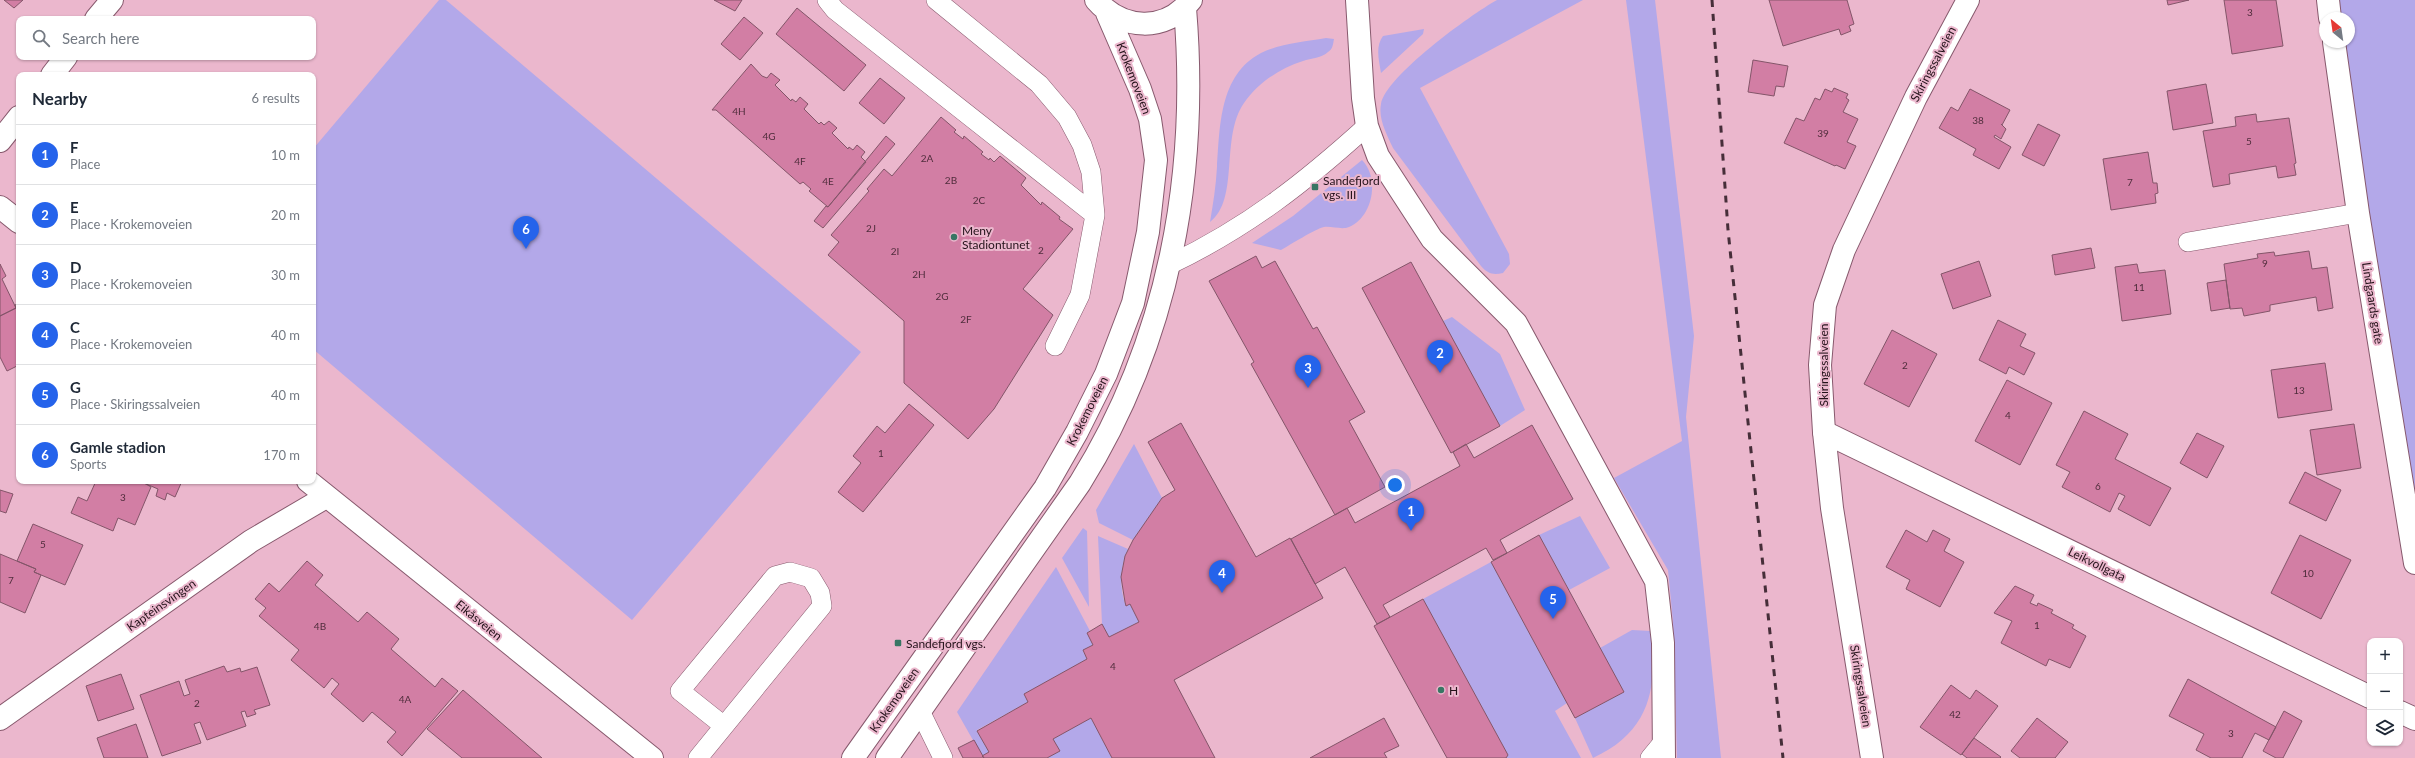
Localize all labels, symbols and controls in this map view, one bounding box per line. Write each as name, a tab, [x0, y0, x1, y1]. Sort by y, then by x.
house number: 3	[2247, 6, 2253, 18]
north arrow	[2319, 12, 2355, 48]
search box	[16, 16, 316, 60]
street label: Skiringssalveien	[1907, 24, 1959, 104]
icon: search	[30, 27, 52, 49]
text: Search here	[62, 29, 139, 47]
street label: Krokemoveien	[1113, 40, 1155, 116]
text: Nearby	[32, 88, 87, 109]
text: 6 results	[252, 90, 300, 106]
house number: 4H	[732, 105, 746, 117]
house number: 38	[1972, 114, 1984, 126]
house number: 39	[1817, 127, 1829, 139]
house number: 4G	[762, 130, 776, 142]
house number: 5	[2246, 135, 2252, 147]
text: F	[70, 138, 79, 156]
text: 1	[41, 147, 49, 163]
text: 10 m	[271, 147, 300, 163]
house number: 2A	[921, 152, 934, 164]
house number: 4F	[794, 155, 806, 167]
text: Place	[70, 156, 100, 172]
place label: Sandefjord vgs. III	[1323, 173, 1380, 202]
house number: 2B	[945, 174, 957, 186]
house number: 4E	[822, 175, 834, 187]
house number: 7	[2127, 176, 2133, 188]
marker: Sandefjord vgs. III	[1310, 182, 1320, 192]
house number: 2C	[973, 194, 986, 206]
text: E	[70, 198, 79, 216]
text: 2	[41, 207, 49, 223]
text: 20 m	[271, 207, 300, 223]
text: Place · Krokemoveien	[70, 216, 192, 232]
pin: 6	[513, 216, 539, 249]
house number: 2J	[866, 222, 876, 234]
place label: Meny Stadiontunet	[962, 223, 1031, 252]
marker: Meny Stadiontunet	[949, 232, 959, 242]
house number: 2	[1038, 244, 1044, 256]
house number: 2I	[891, 245, 899, 257]
house number: 9	[2262, 257, 2268, 269]
text: D	[70, 258, 81, 276]
street label: Lindgaards gate	[2359, 261, 2387, 345]
text: 3	[41, 267, 49, 283]
text: 30 m	[271, 267, 300, 283]
house number: 2H	[912, 268, 926, 280]
text: Place · Krokemoveien	[70, 276, 192, 292]
house number: 11	[2133, 281, 2145, 293]
house number: 2G	[935, 290, 949, 302]
house number: 2F	[960, 313, 972, 325]
text: C	[70, 318, 80, 336]
street label: Skiringssalveien	[1816, 323, 1831, 407]
text: 4	[41, 327, 49, 343]
text: 40 m	[271, 327, 300, 343]
text: Place · Krokemoveien	[70, 336, 192, 352]
pin: 2	[1427, 340, 1453, 373]
pin: 3	[1295, 355, 1321, 388]
house number: 2	[1902, 359, 1908, 371]
street label: Krokemoveien	[1063, 374, 1111, 448]
text: G	[70, 378, 81, 396]
house number: 13	[2293, 384, 2305, 396]
text: 5	[41, 387, 49, 403]
text: 40 m	[271, 387, 300, 403]
text: Place · Skiringssalveien	[70, 396, 200, 412]
house number: 4	[2005, 409, 2011, 421]
text: Gamle stadion	[70, 438, 166, 456]
text: 6	[41, 447, 49, 463]
text: 170 m	[263, 447, 300, 463]
house number: 1	[878, 447, 884, 459]
text: Sports	[70, 456, 107, 472]
your location	[1385, 475, 1405, 495]
house number: 6	[2095, 480, 2101, 492]
house number: 3	[120, 491, 126, 503]
pin: 1	[1398, 498, 1424, 531]
house number: 5	[40, 538, 46, 550]
street label: Leikvollgata	[2066, 544, 2128, 584]
pin: 4	[1209, 560, 1235, 593]
house number: 10	[2302, 567, 2314, 579]
house number: 7	[8, 574, 14, 586]
street label: Kapteinsvingen	[124, 576, 198, 634]
pin: 5	[1540, 586, 1566, 619]
street label: Eikåsveien	[453, 597, 505, 643]
house number: 1	[2034, 619, 2040, 631]
house number: 4B	[314, 620, 326, 632]
place label: Sandefjord vgs.	[906, 636, 986, 651]
marker: Sandefjord vgs.	[893, 638, 903, 648]
map controls	[2367, 638, 2403, 746]
button: +	[2367, 638, 2403, 674]
street label: Skiringssalveien	[1847, 644, 1875, 728]
house number: 4	[1110, 660, 1116, 672]
street label: Krokemoveien	[866, 665, 922, 735]
button: −	[2367, 674, 2403, 710]
place label: H	[1449, 683, 1458, 698]
marker: H	[1436, 685, 1446, 695]
house number: 4A	[399, 693, 412, 705]
house number: 2	[194, 697, 200, 709]
house number: 42	[1949, 708, 1961, 720]
button: layers	[2367, 710, 2403, 746]
house number: 3	[2228, 727, 2234, 739]

